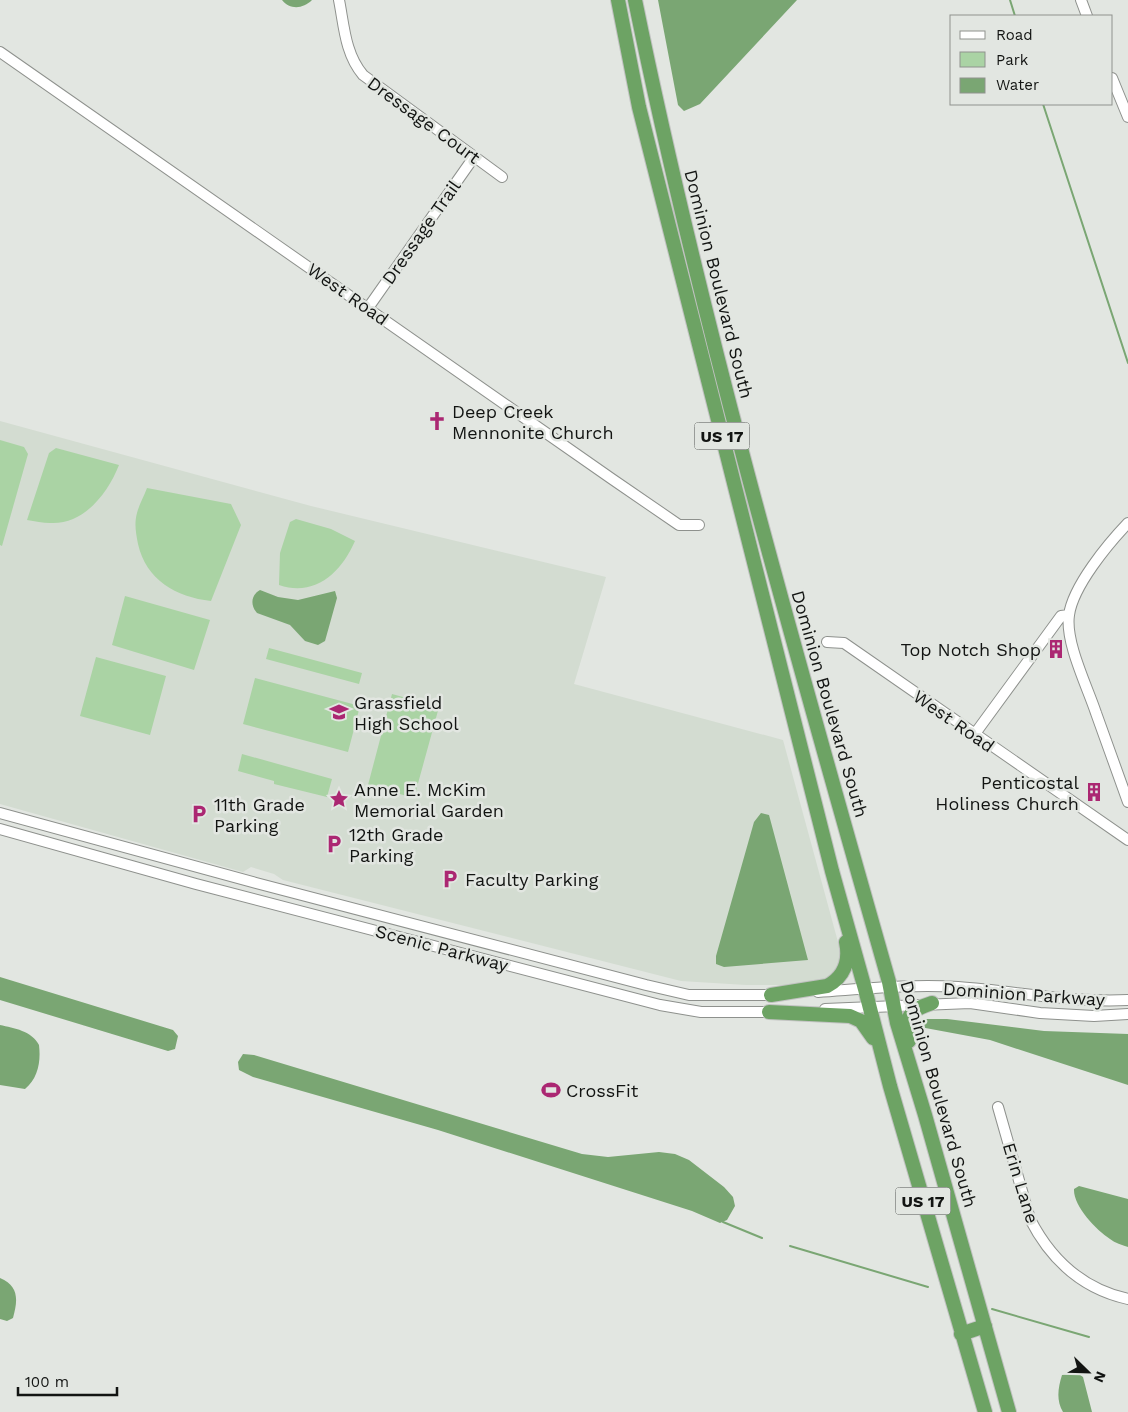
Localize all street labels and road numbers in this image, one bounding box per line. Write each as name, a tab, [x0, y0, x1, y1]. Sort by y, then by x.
street label: Dressage Court	[364, 72, 485, 168]
street label: Dominion Boulevard South	[680, 167, 758, 401]
street label: Dressage Trail	[377, 175, 465, 288]
street label: West Road	[303, 258, 393, 330]
road number: US 17	[694, 422, 750, 450]
street label: Dominion Boulevard South	[788, 588, 872, 820]
street label: West Road	[909, 685, 999, 757]
street label: Scenic Parkway	[373, 920, 511, 976]
street label: Dominion Boulevard South	[897, 978, 981, 1210]
street label: Dominion Parkway	[942, 978, 1106, 1010]
street label: Erin Lane	[999, 1140, 1043, 1226]
road number: US 17	[896, 1188, 950, 1214]

